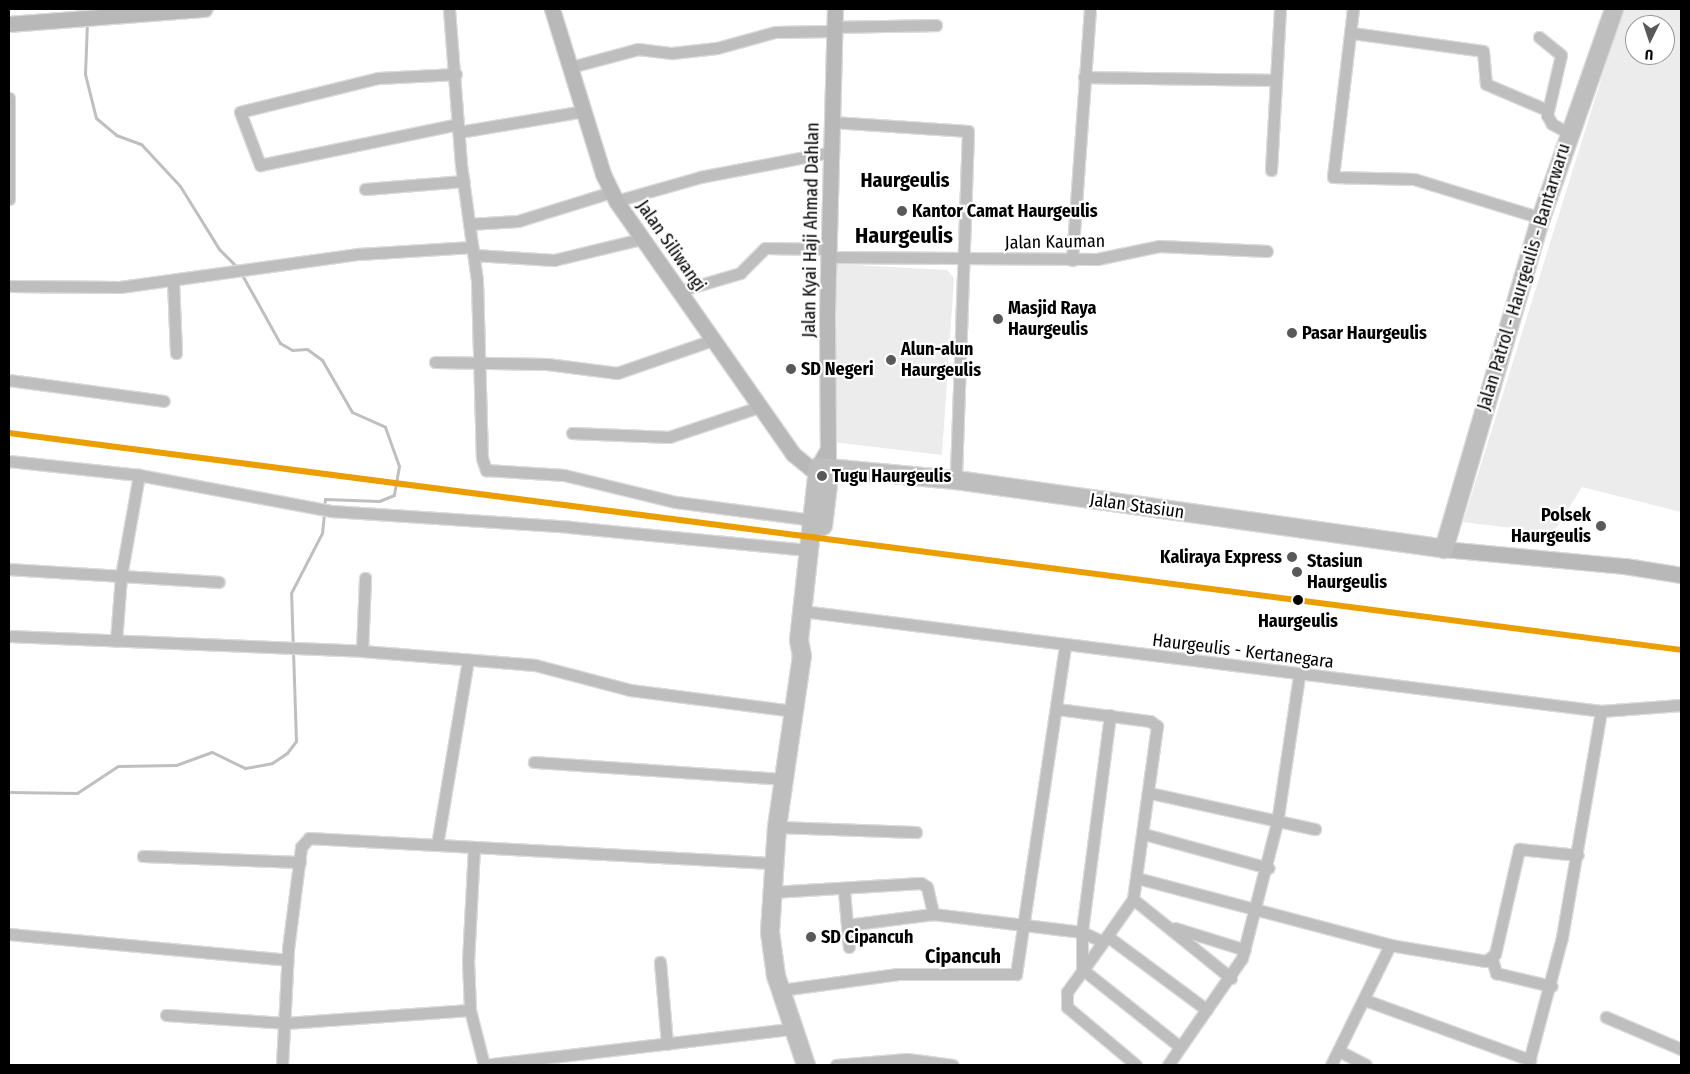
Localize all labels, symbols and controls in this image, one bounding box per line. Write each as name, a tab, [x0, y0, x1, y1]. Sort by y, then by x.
north arrow	[1625, 15, 1675, 65]
text: U	[1644, 46, 1654, 63]
street label: Jalan Kyai Haji Ahmad Dahlan	[798, 122, 824, 338]
street label: Jalan Patrol - Haurgeulis - Bantarwaru	[1473, 141, 1575, 413]
district label: Haurgeulis	[861, 168, 949, 192]
street label: Jalan Siliwangi	[632, 196, 710, 296]
place label: Kantor Camat Haurgeulis	[912, 200, 1098, 222]
marker: Kantor Camat Haurgeulis	[896, 205, 908, 217]
district label: Haurgeulis	[855, 223, 953, 249]
street label: Jalan Kauman	[1005, 230, 1105, 254]
place label: Masjid Raya Haurgeulis	[1008, 298, 1096, 340]
marker: Masjid Raya Haurgeulis	[992, 313, 1004, 325]
place label: Pasar Haurgeulis	[1302, 322, 1427, 344]
marker: Pasar Haurgeulis	[1286, 327, 1298, 339]
place label: Alun-alun Haurgeulis	[901, 339, 981, 382]
marker: Alun-alun Haurgeulis	[885, 354, 897, 366]
place label: SD Negeri	[801, 358, 874, 380]
marker: SD Negeri	[785, 363, 797, 375]
place label: Tugu Haurgeulis	[832, 465, 951, 487]
marker: Tugu Haurgeulis	[816, 470, 828, 482]
street label: Jalan Stasiun	[1088, 489, 1186, 523]
place label: Polsek Haurgeulis	[1511, 505, 1591, 548]
marker: Polsek Haurgeulis	[1595, 520, 1607, 532]
place label: Kaliraya Express	[1160, 546, 1282, 568]
marker: Kaliraya Express	[1286, 551, 1298, 563]
place label: Stasiun Haurgeulis	[1307, 551, 1387, 594]
marker: Stasiun Haurgeulis	[1291, 566, 1303, 578]
marker: Haurgeulis	[1290, 592, 1306, 608]
place label: Haurgeulis	[1258, 610, 1338, 632]
street label: Haurgeulis - Kertanegara	[1151, 629, 1335, 673]
place label: SD Cipancuh	[821, 926, 913, 948]
marker: SD Cipancuh	[805, 931, 817, 943]
district label: Cipancuh	[925, 944, 1001, 968]

